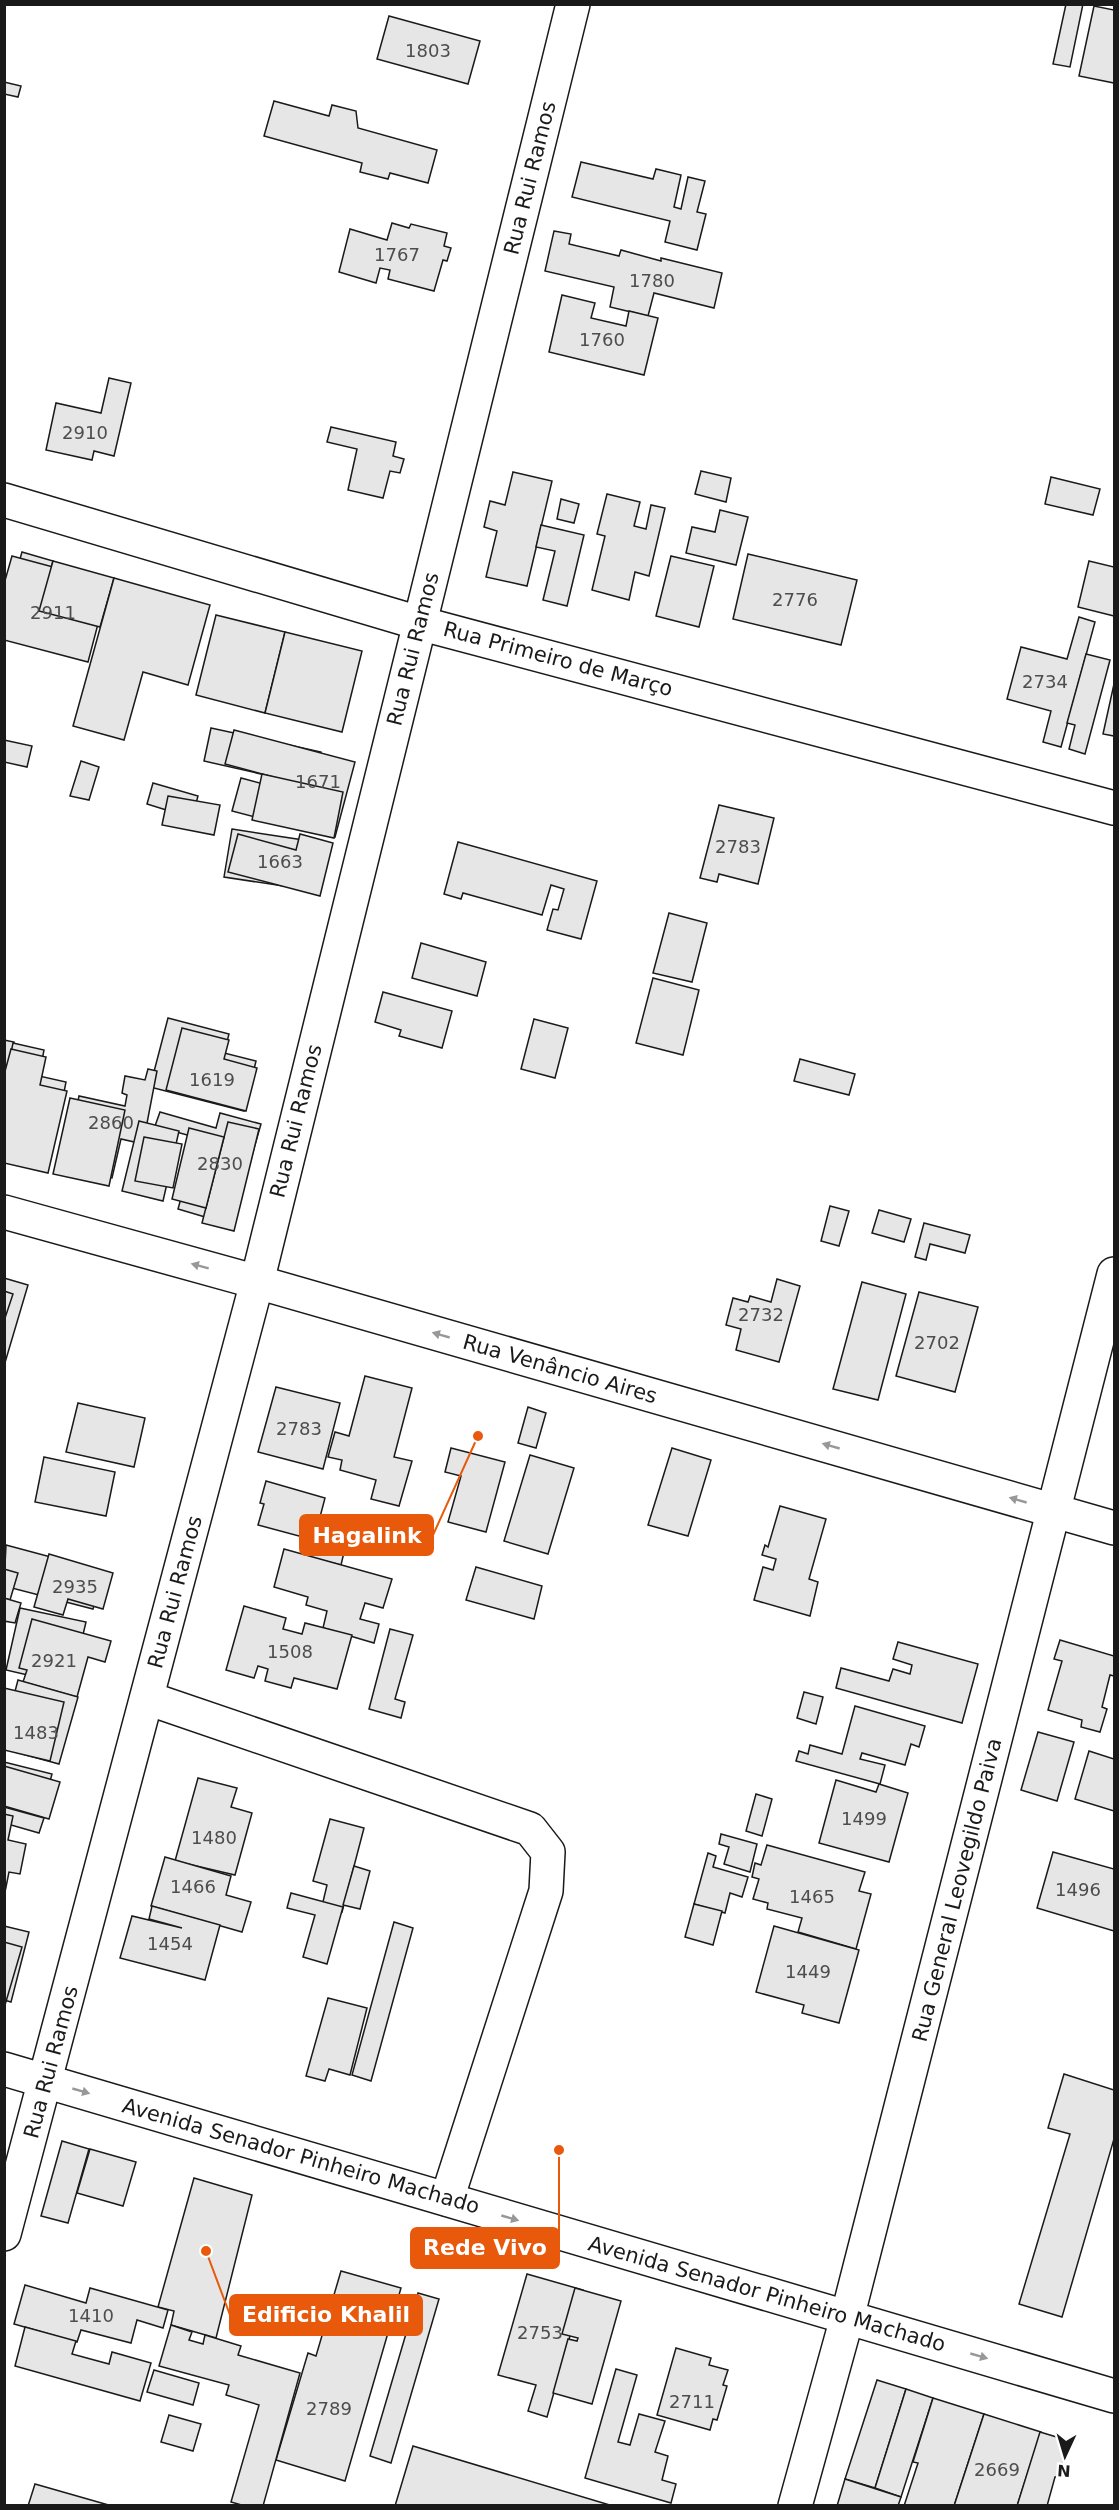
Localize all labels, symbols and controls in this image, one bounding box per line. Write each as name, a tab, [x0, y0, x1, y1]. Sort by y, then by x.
house number: 1803	[405, 40, 451, 61]
street label: Rua Rui Ramos	[499, 99, 561, 257]
house number: 1767	[374, 244, 420, 265]
house number: 1780	[629, 270, 675, 291]
house number: 1760	[579, 329, 625, 350]
house number: 2910	[62, 422, 108, 443]
street label: Rua Rui Ramos	[382, 570, 444, 728]
house number: 2776	[772, 589, 818, 610]
house number: 2911	[30, 602, 76, 623]
street label: Rua Primeiro de Março	[441, 617, 675, 701]
house number: 2734	[1022, 671, 1068, 692]
house number: 1671	[295, 771, 341, 792]
house number: 2783	[715, 836, 761, 857]
house number: 1663	[257, 851, 303, 872]
street label: Rua Rui Ramos	[265, 1042, 327, 1200]
house number: 1619	[189, 1069, 235, 1090]
house number: 2860	[88, 1112, 134, 1133]
house number: 2830	[197, 1153, 243, 1174]
one-way arrow	[191, 1261, 209, 1270]
house number: 2732	[738, 1304, 784, 1325]
one-way arrow	[432, 1330, 450, 1339]
street label: Rua Venâncio Aires	[460, 1330, 660, 1408]
house number: 2702	[914, 1332, 960, 1353]
house number: 2783	[276, 1418, 322, 1439]
one-way arrow	[821, 1441, 840, 1451]
one-way arrow	[1009, 1495, 1027, 1504]
street label: Rua Rui Ramos	[143, 1513, 207, 1671]
callout: Hagalink	[300, 1515, 433, 1555]
text: Hagalink	[312, 1523, 423, 1548]
house number: 2935	[52, 1576, 98, 1597]
house number: 1508	[267, 1641, 313, 1662]
house number: 2921	[31, 1650, 77, 1671]
house number: 1483	[13, 1722, 59, 1743]
street label: Rua General Leovegildo Paiva	[908, 1736, 1006, 2044]
house number: 1499	[841, 1808, 887, 1829]
house number: 1480	[191, 1827, 237, 1848]
house number: 1466	[170, 1876, 216, 1897]
house number: 1496	[1055, 1879, 1101, 1900]
house number: 1465	[789, 1886, 835, 1907]
house number: 1454	[147, 1933, 193, 1954]
house number: 1449	[785, 1961, 831, 1982]
street label: Rua Rui Ramos	[19, 1983, 83, 2141]
one-way arrow	[72, 2087, 90, 2096]
street label: Avenida Senador Pinheiro Machado	[120, 2093, 482, 2219]
one-way arrow	[501, 2214, 519, 2223]
callout: Rede Vivo	[411, 2228, 559, 2268]
street label: Avenida Senador Pinheiro Machado	[586, 2231, 948, 2357]
text: Rede Vivo	[423, 2235, 547, 2260]
callout: Edificio Khalil	[230, 2295, 422, 2335]
text: Edificio Khalil	[242, 2302, 410, 2327]
house number: 1410	[68, 2305, 114, 2326]
house number: 2753	[517, 2322, 563, 2343]
one-way arrow	[970, 2352, 988, 2361]
house number: 2711	[669, 2391, 715, 2412]
house number: 2789	[306, 2398, 352, 2419]
north arrow	[1035, 2426, 1095, 2486]
house number: 2669	[974, 2459, 1020, 2480]
text: N	[1057, 2461, 1071, 2480]

